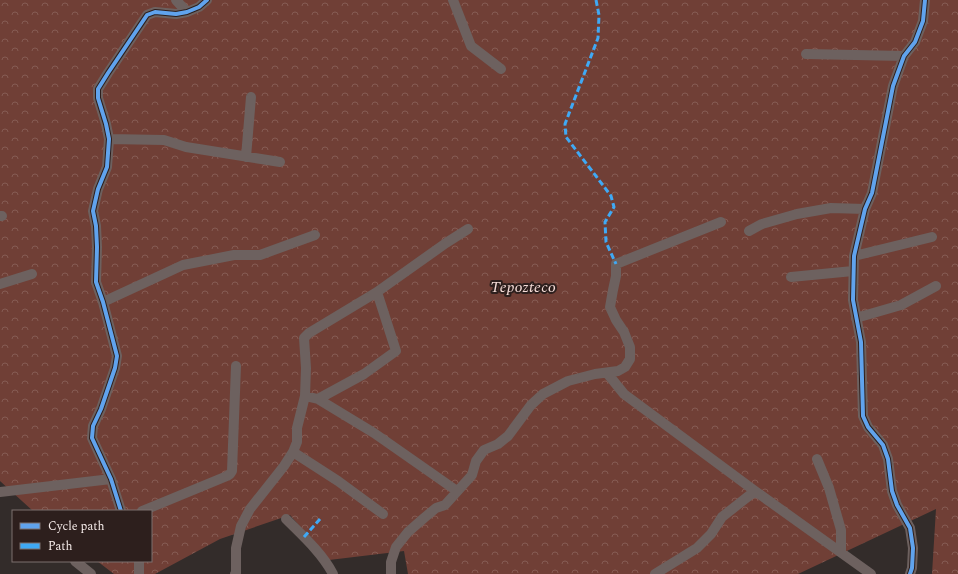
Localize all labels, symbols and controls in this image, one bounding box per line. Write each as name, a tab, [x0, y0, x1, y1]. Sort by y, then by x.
park label: Tepozteco	[490, 275, 556, 299]
legend	[12, 510, 152, 562]
text: Cycle path	[48, 517, 105, 536]
text: Path	[48, 537, 73, 556]

